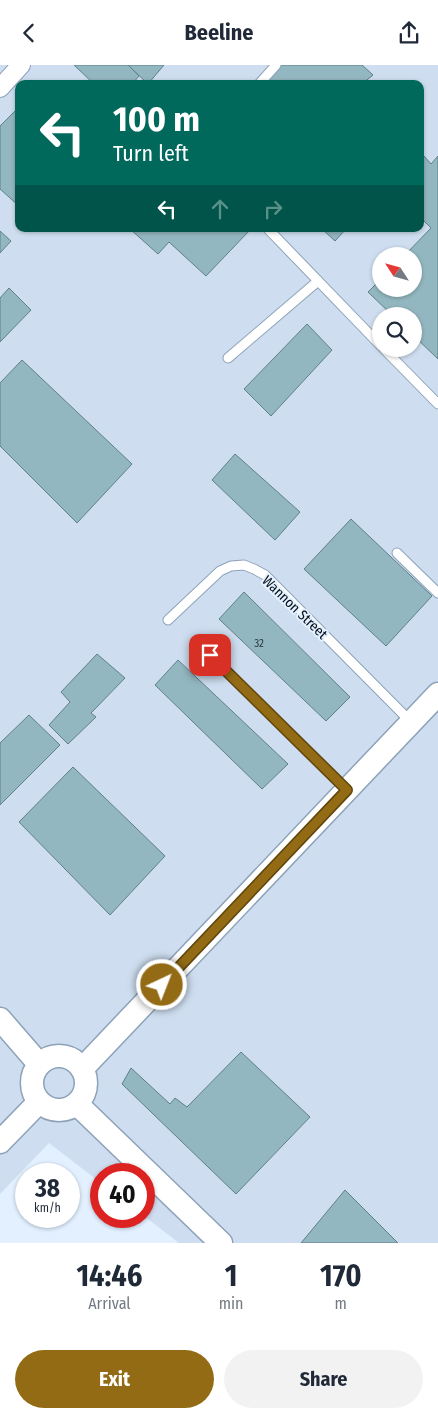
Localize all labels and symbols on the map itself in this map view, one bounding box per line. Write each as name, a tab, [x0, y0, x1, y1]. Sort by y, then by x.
north arrow	[372, 247, 422, 297]
street label: Wannon Street	[258, 572, 331, 643]
pin	[189, 634, 231, 676]
house number: 32	[254, 637, 264, 650]
position arrow	[135, 958, 187, 1010]
speed limit sign: 40	[90, 1163, 155, 1228]

